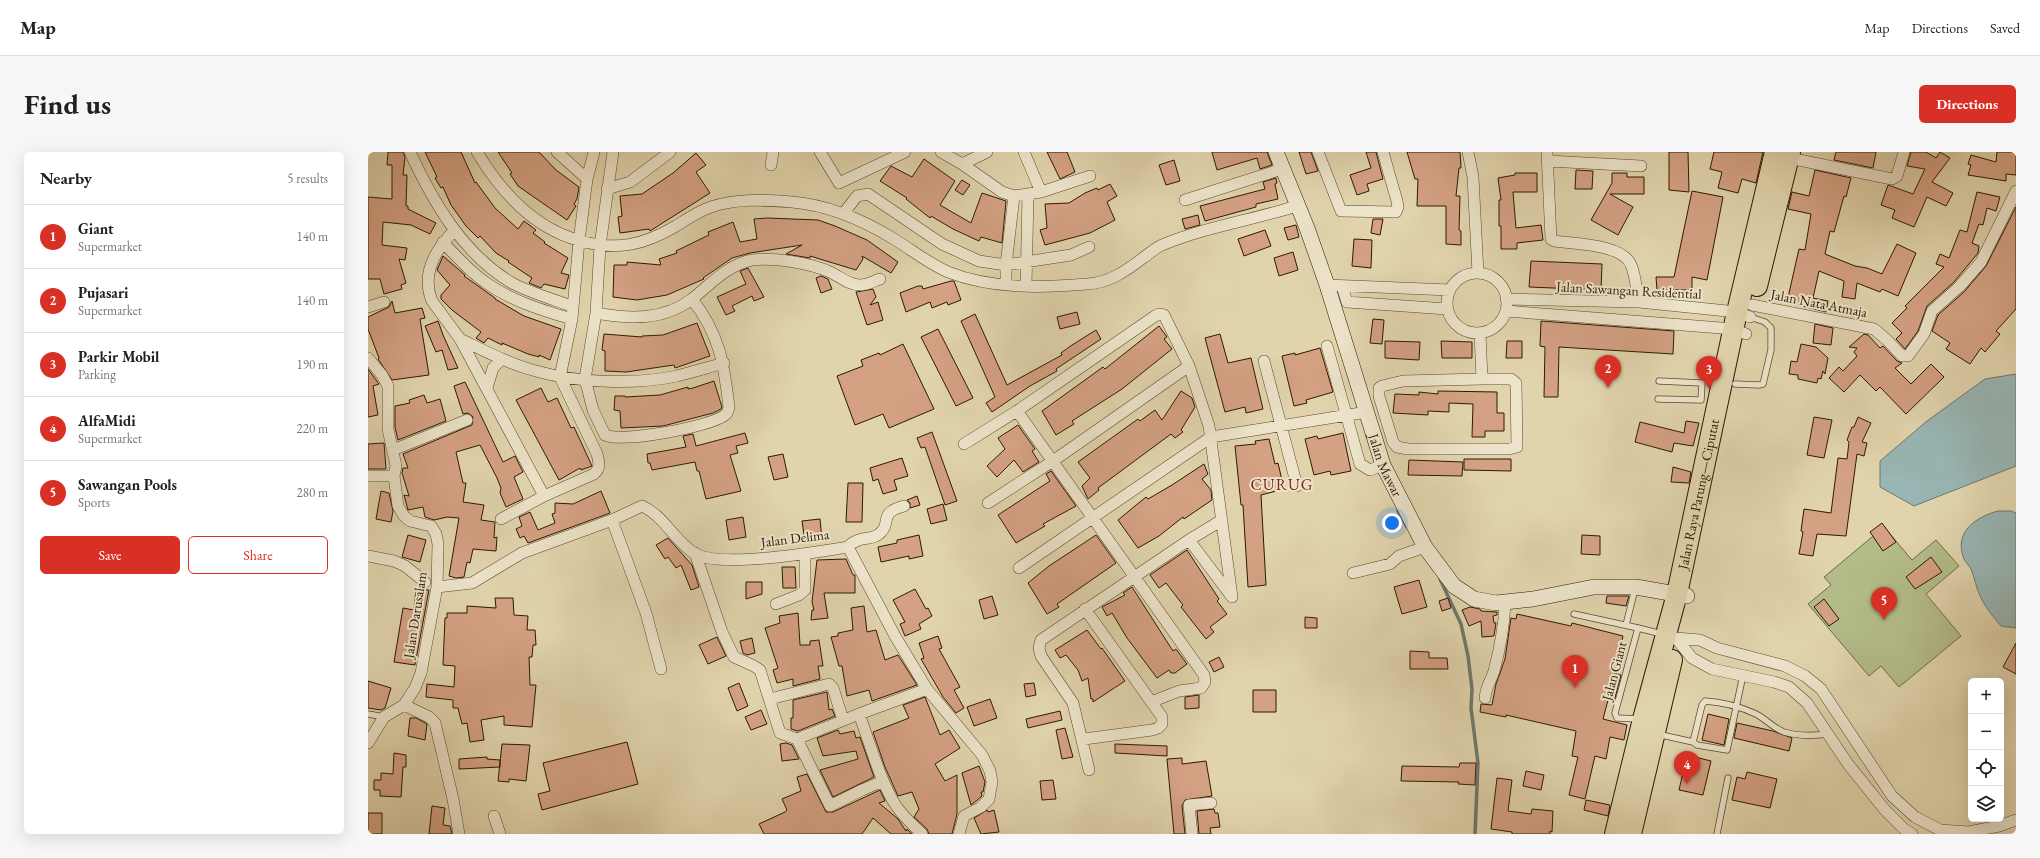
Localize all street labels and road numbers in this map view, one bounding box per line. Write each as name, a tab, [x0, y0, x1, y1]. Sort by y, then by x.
street label: Jalan Sawangan Residential	[1555, 277, 1703, 303]
street label: Jalan Nata Atmaja	[1768, 285, 1869, 321]
street label: Jalan Raya Parung—Ciputat	[1673, 417, 1723, 572]
street label: Jalan Mawar	[1364, 430, 1407, 500]
street label: Jalan Delima	[759, 525, 831, 551]
street label: Jalan Darusalam	[399, 570, 431, 661]
street label: Jalan Giant	[1597, 639, 1631, 704]

